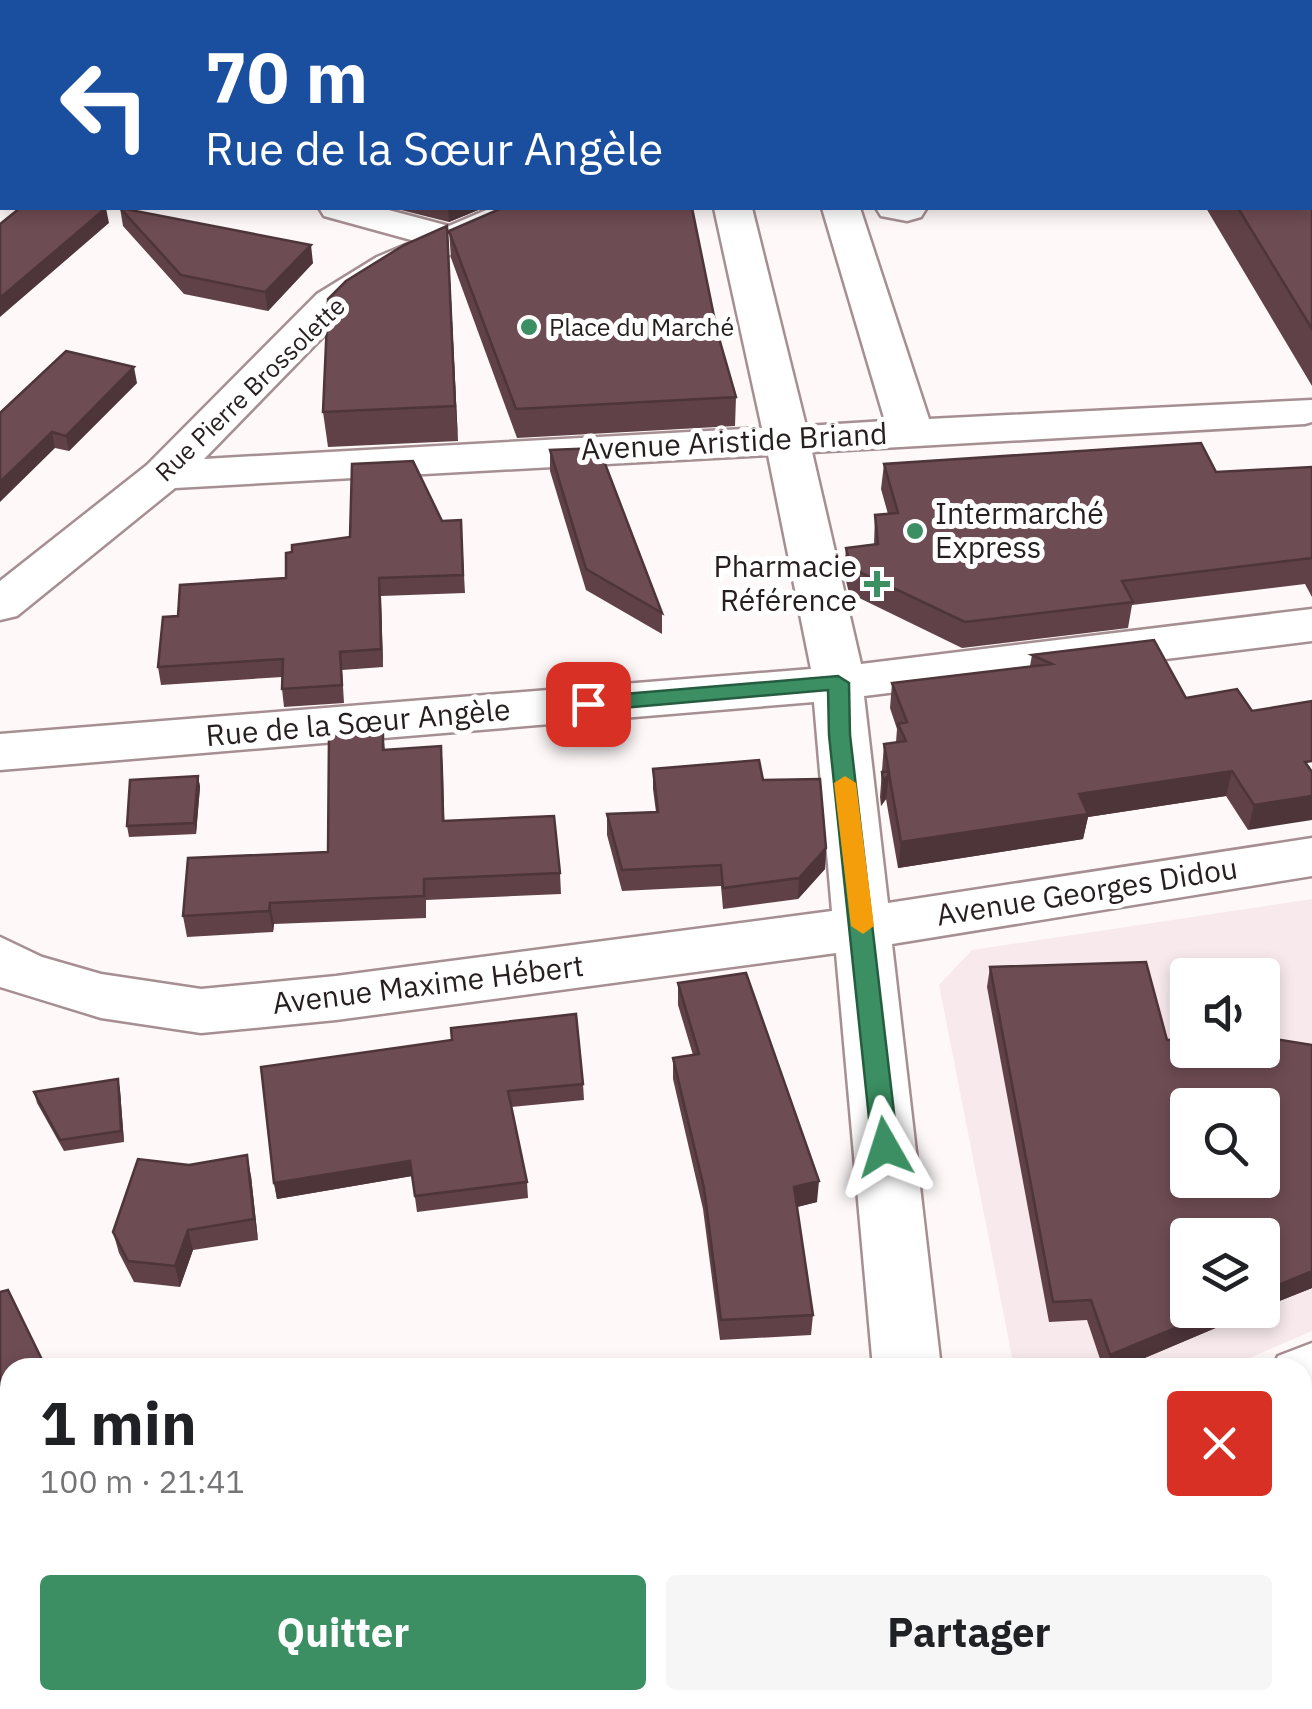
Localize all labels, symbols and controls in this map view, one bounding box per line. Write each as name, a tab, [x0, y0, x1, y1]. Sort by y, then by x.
text: 70 m	[205, 31, 368, 122]
icon: left	[40, 40, 170, 170]
text: Rue de la Sœur Angèle	[205, 119, 663, 177]
street label: Rue Pierre Brossolette	[148, 289, 352, 488]
place label: Place du Marché	[549, 310, 734, 343]
marker: Place du Marché	[518, 316, 540, 338]
street label: Avenue Aristide Briand	[580, 413, 888, 468]
place label: Intermarché Express	[935, 493, 1104, 566]
marker: Intermarché Express	[904, 520, 926, 542]
place label: Pharmacie Référence	[713, 546, 857, 619]
marker: Pharmacie Référence	[866, 573, 888, 595]
pin	[546, 662, 631, 747]
icon: arrive	[561, 677, 616, 732]
street label: Rue de la Sœur Angèle	[204, 689, 512, 754]
street label: Avenue Georges Didou	[933, 847, 1240, 934]
street label: Avenue Maxime Hébert	[270, 945, 586, 1022]
map controls	[1170, 958, 1280, 1328]
button: sound	[1170, 958, 1280, 1068]
button: search	[1170, 1088, 1280, 1198]
position arrow	[833, 1095, 937, 1199]
button: layers	[1170, 1218, 1280, 1328]
text: 1 min	[40, 1383, 197, 1462]
button: close	[1167, 1391, 1272, 1496]
text: 100 m · 21:41	[40, 1460, 245, 1502]
button: Quitter	[40, 1575, 646, 1690]
button: Partager	[666, 1575, 1272, 1690]

